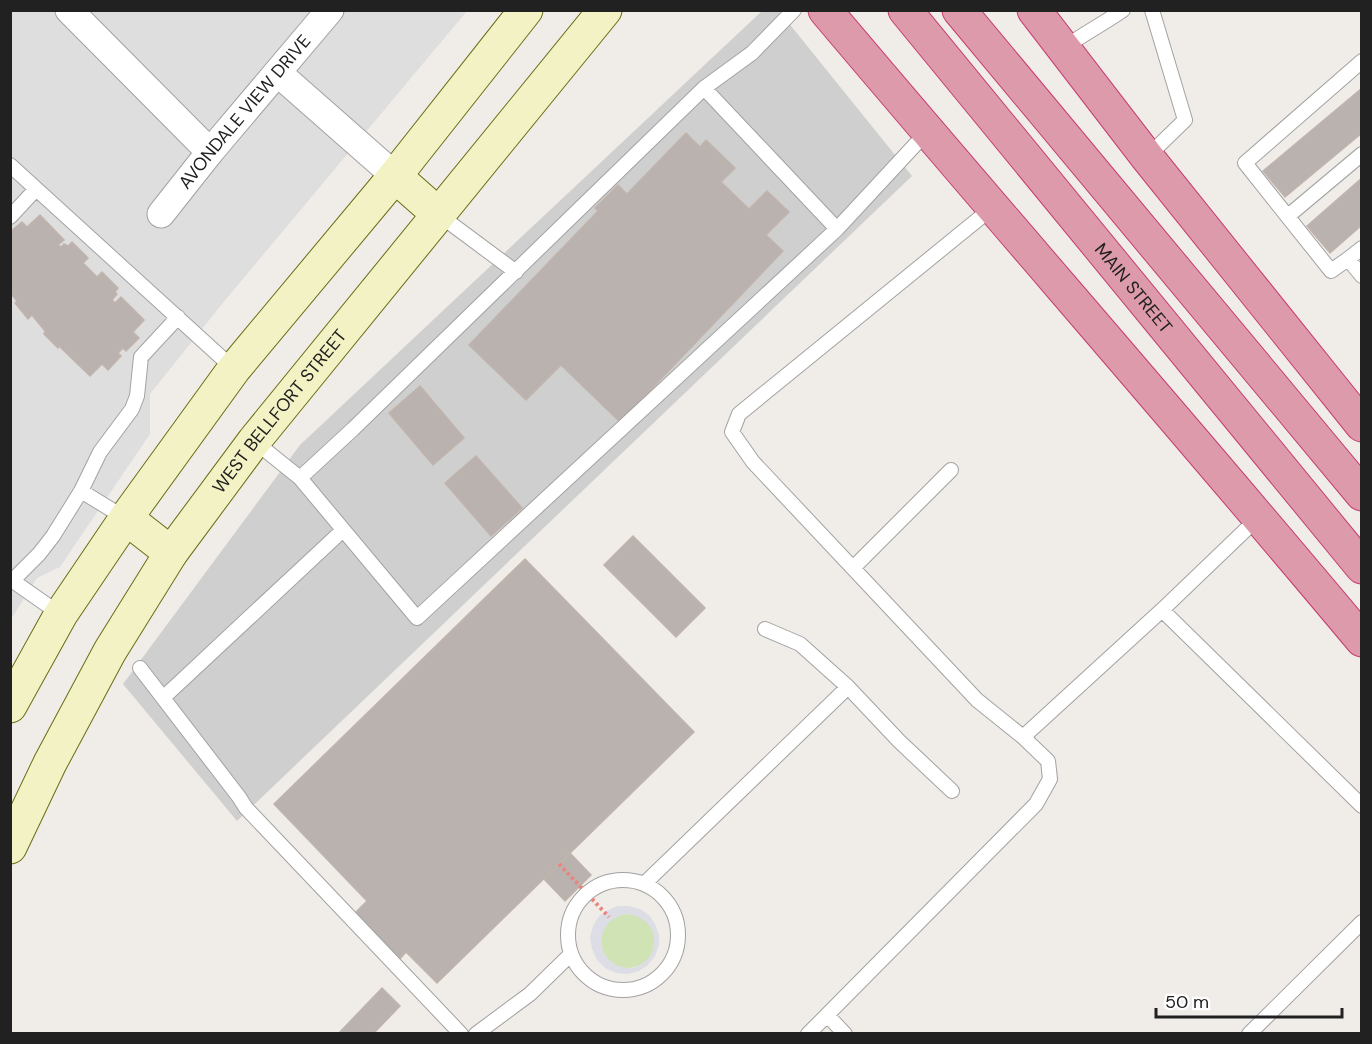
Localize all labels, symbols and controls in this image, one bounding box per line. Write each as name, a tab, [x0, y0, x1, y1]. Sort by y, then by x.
street label: AVONDALE VIEW DRIVE	[173, 30, 316, 194]
street label: MAIN STREET	[1089, 238, 1177, 338]
street label: WEST BELLFORT STREET	[207, 324, 352, 498]
scale bar	[1156, 981, 1342, 1019]
text: 50 m	[1165, 990, 1209, 1014]

